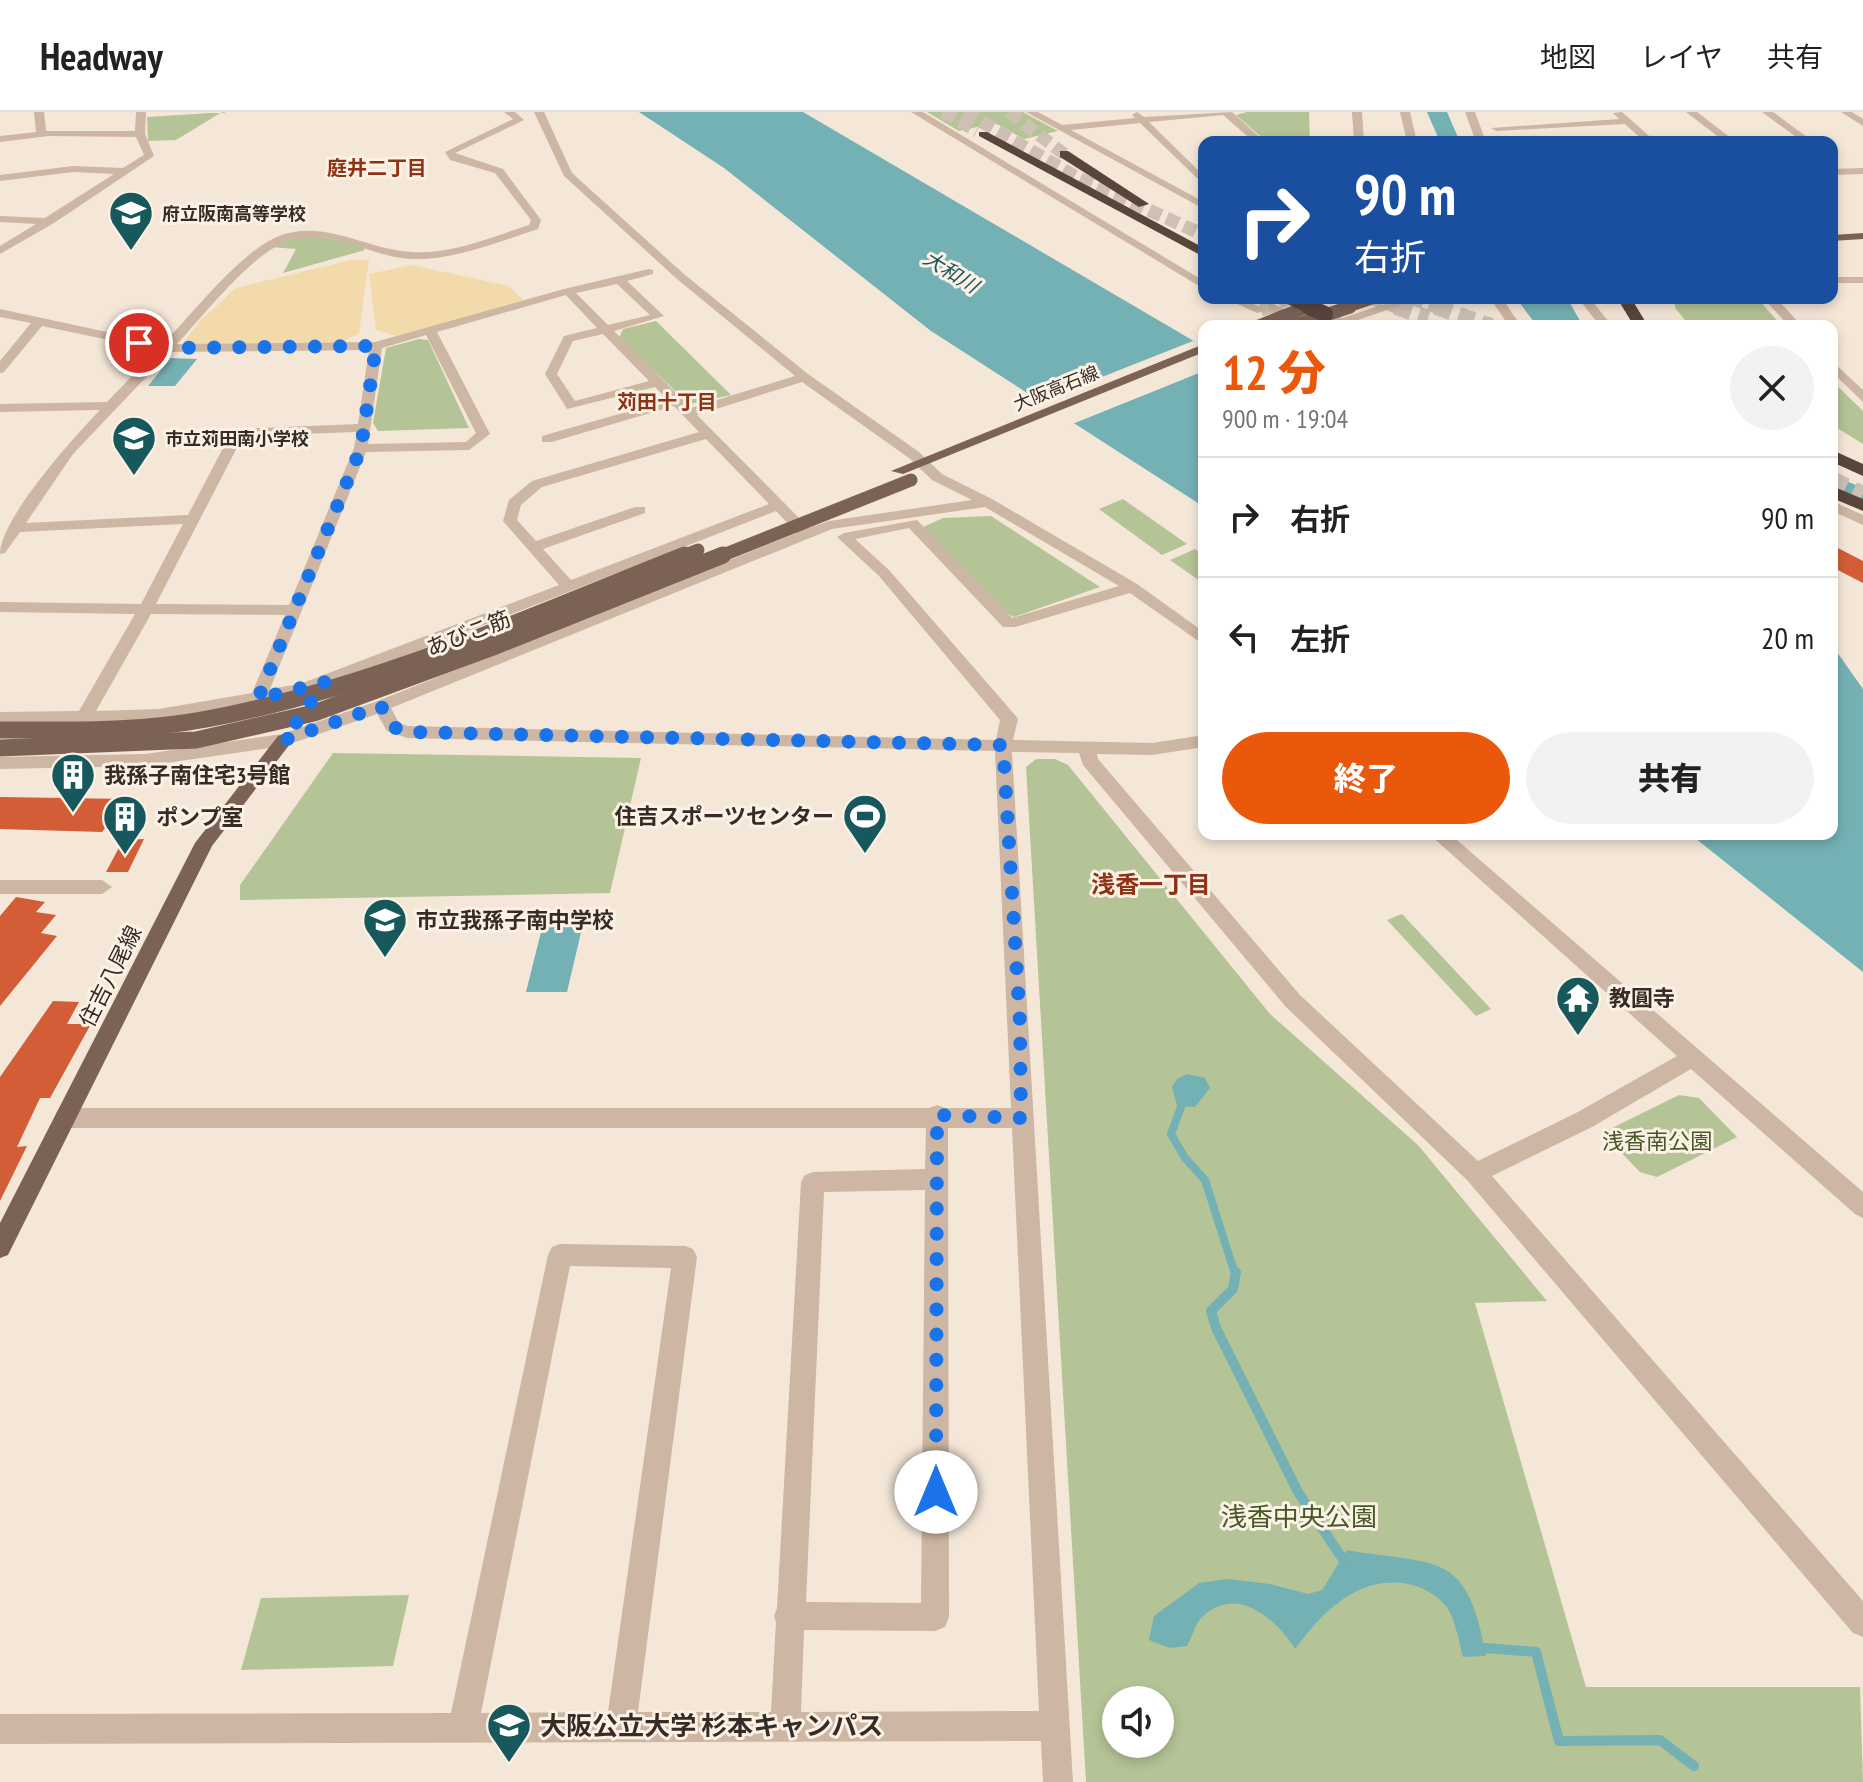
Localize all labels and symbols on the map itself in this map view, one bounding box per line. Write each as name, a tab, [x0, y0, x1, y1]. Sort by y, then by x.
district label: 庭井二丁目	[327, 155, 427, 181]
school or university icon: 府立阪南高等学校	[107, 189, 155, 252]
place label: 府立阪南高等学校	[162, 202, 306, 225]
water label: 大和川	[919, 245, 985, 300]
pin	[105, 309, 173, 377]
street label: 大阪高石線	[1010, 360, 1102, 416]
district label: 苅田十丁目	[617, 389, 717, 415]
school or university icon: 市立苅田南小学校	[110, 414, 158, 477]
place label: 市立苅田南小学校	[165, 427, 309, 450]
street label: あびこ筋	[422, 604, 514, 662]
building icon: 我孫子南住宅3号館	[49, 751, 97, 814]
place label: 我孫子南住宅3号館	[104, 761, 291, 789]
sports icon: 住吉スポーツセンター	[841, 792, 889, 855]
building icon: ポンプ室	[101, 793, 149, 856]
place label: 住吉スポーツセンター	[614, 802, 834, 830]
place label: ポンプ室	[156, 803, 243, 831]
district label: 浅香一丁目	[1091, 869, 1211, 900]
school or university icon: 市立我孫子南中学校	[361, 896, 409, 959]
place label: 市立我孫子南中学校	[416, 906, 614, 934]
street label: 住吉八尾線	[73, 921, 147, 1031]
temple icon: 教圓寺	[1554, 974, 1602, 1037]
place label: 教圓寺	[1609, 984, 1675, 1012]
park label: 浅香南公園	[1602, 1127, 1712, 1155]
position arrow	[894, 1450, 978, 1534]
park label: 浅香中央公園	[1221, 1500, 1377, 1533]
school or university icon: 大阪公立大学 杉本キャンパス	[485, 1701, 533, 1764]
place label: 大阪公立大学 杉本キャンパス	[540, 1709, 883, 1742]

